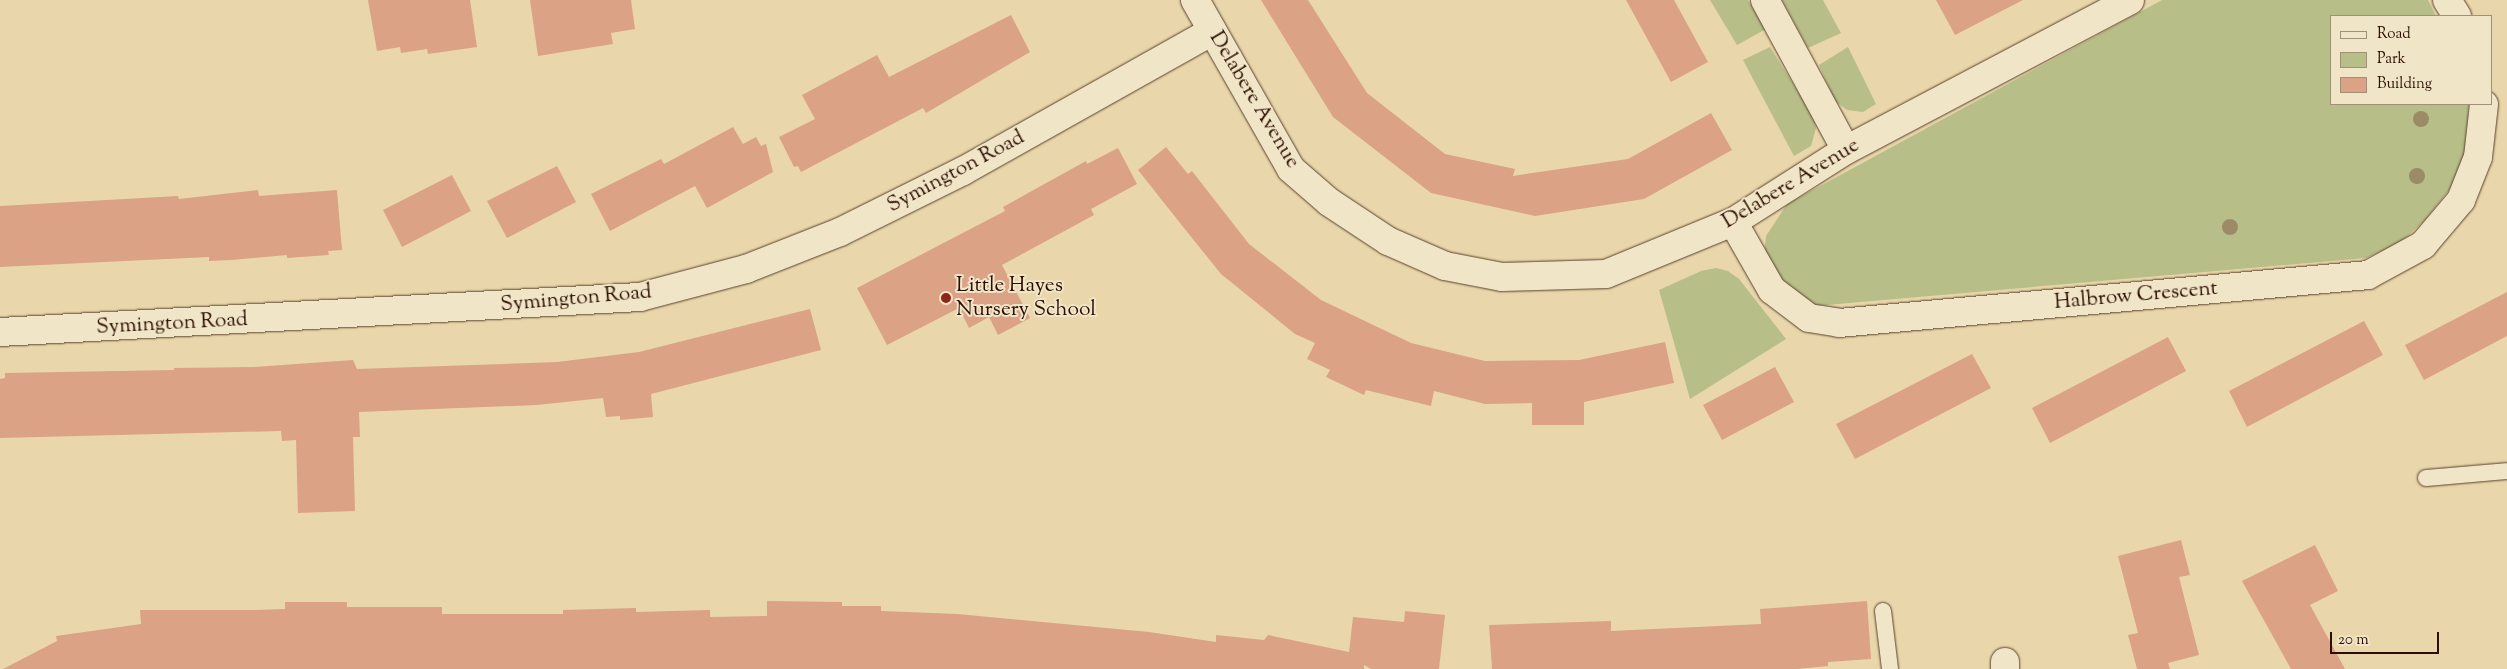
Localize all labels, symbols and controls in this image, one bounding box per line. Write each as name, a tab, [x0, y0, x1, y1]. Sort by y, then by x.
legend	[2330, 15, 2492, 105]
text: Road	[2377, 24, 2411, 45]
street label: Delabere Avenue	[1203, 27, 1305, 173]
text: Park	[2377, 49, 2406, 70]
text: Building	[2377, 74, 2432, 95]
street label: Symington Road	[883, 125, 1029, 219]
street label: Delabere Avenue	[1718, 133, 1864, 235]
place label: Little Hayes Nursery School	[956, 273, 1096, 323]
street label: Halbrow Crescent	[2053, 276, 2219, 316]
street label: Symington Road	[499, 280, 653, 318]
marker: Little Hayes Nursery School	[940, 292, 952, 304]
street label: Symington Road	[96, 307, 248, 341]
scale bar	[2332, 622, 2441, 654]
text: 20 m	[2338, 630, 2369, 651]

